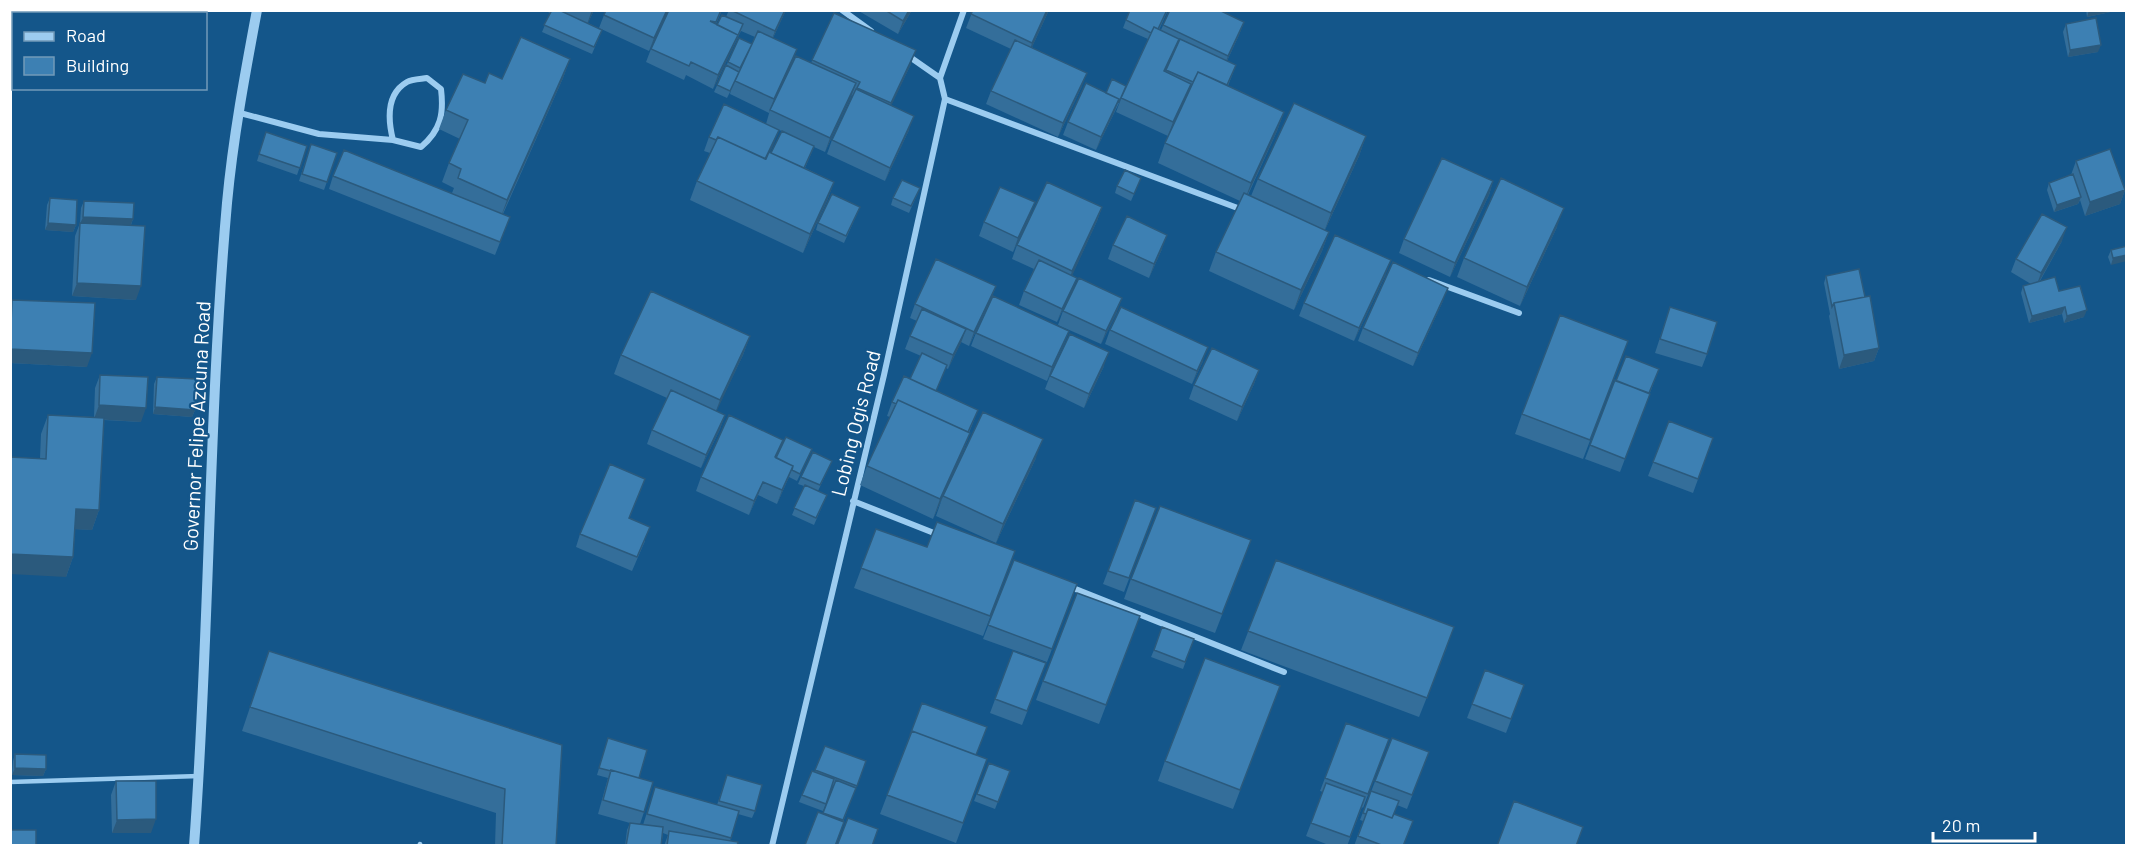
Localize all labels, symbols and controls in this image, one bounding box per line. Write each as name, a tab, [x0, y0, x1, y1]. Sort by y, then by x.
legend	[12, 12, 207, 90]
text: Road	[66, 24, 106, 46]
text: Building	[66, 54, 129, 76]
street label: Governor Felipe Azcuna Road	[177, 300, 215, 552]
street label: Lobing Ogis Road	[825, 347, 885, 499]
scale bar	[1933, 805, 2035, 843]
text: 20 m	[1942, 814, 1980, 836]

